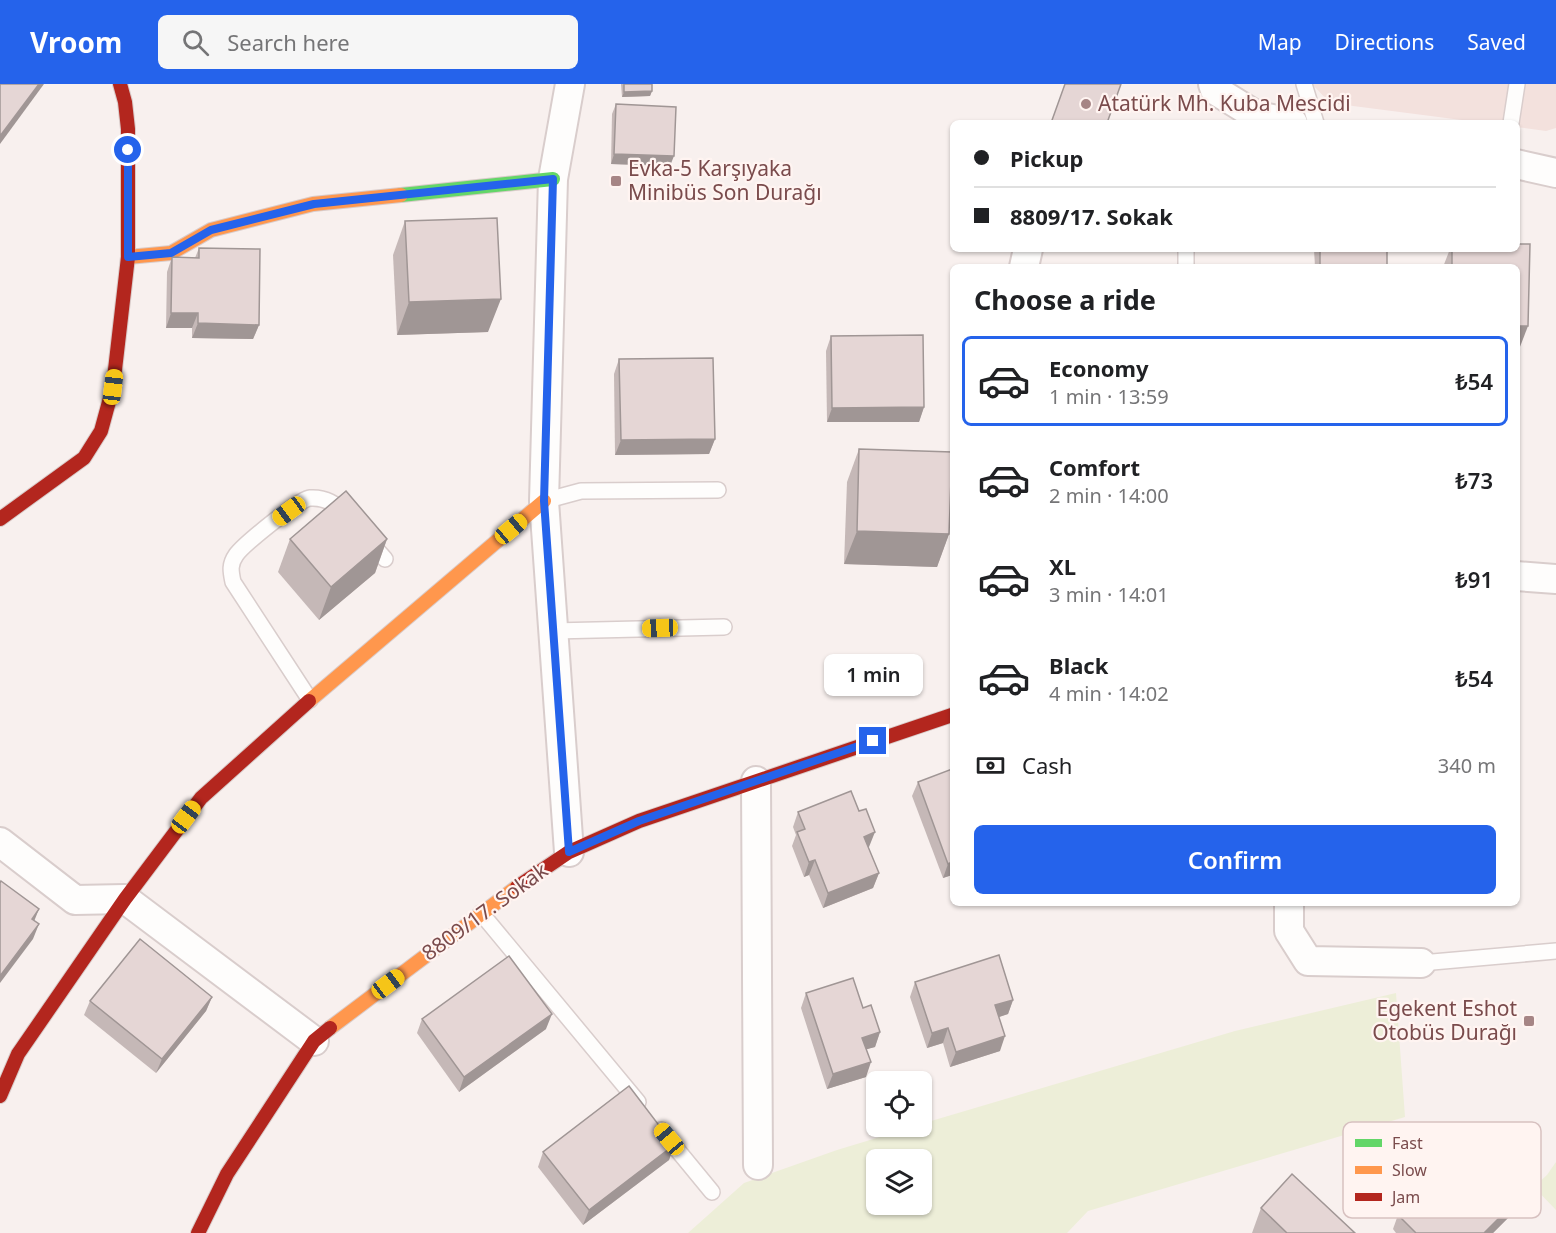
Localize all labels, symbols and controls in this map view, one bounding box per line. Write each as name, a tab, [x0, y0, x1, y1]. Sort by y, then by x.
search box	[158, 15, 578, 69]
text: Vroom	[30, 23, 122, 61]
icon: search	[179, 26, 212, 59]
text: Search here	[227, 27, 350, 57]
text: Map	[1258, 28, 1302, 56]
text: Directions	[1335, 28, 1434, 56]
text: Saved	[1467, 28, 1526, 56]
place label: Atatürk Mh. Kuba Mescidi	[1098, 89, 1351, 117]
marker: Atatürk Mh. Kuba Mescidi	[1079, 97, 1093, 111]
route start	[114, 136, 141, 163]
text: Pickup	[1010, 143, 1083, 173]
place label: Evka-5 Karşıyaka Minibüs Son Durağı	[628, 154, 822, 206]
marker: Evka-5 Karşıyaka Minibüs Son Durağı	[609, 174, 623, 188]
text: 8809/17. Sokak	[1010, 201, 1173, 231]
text: Choose a ride	[974, 281, 1156, 318]
text: Economy	[1049, 353, 1148, 383]
icon: car	[977, 354, 1031, 408]
text: ₺54	[1455, 366, 1493, 396]
car	[102, 368, 124, 406]
text: 1 min · 13:59	[1049, 383, 1169, 410]
text: Comfort	[1049, 452, 1140, 482]
icon: car	[977, 453, 1031, 507]
text: ₺73	[1455, 465, 1493, 495]
text: 2 min · 14:00	[1049, 482, 1169, 509]
car	[269, 493, 309, 529]
car	[491, 511, 531, 547]
text: XL	[1049, 551, 1076, 581]
icon: car	[977, 552, 1031, 606]
text: ₺91	[1455, 564, 1493, 594]
text: 3 min · 14:01	[1049, 581, 1169, 608]
car	[642, 618, 678, 638]
text: Black	[1049, 650, 1108, 680]
icon: car	[977, 651, 1031, 705]
callout: 1 min	[824, 654, 922, 696]
text: 1 min	[846, 661, 901, 688]
text: ₺54	[1455, 663, 1493, 693]
text: 4 min · 14:02	[1049, 680, 1169, 707]
route end	[859, 727, 886, 754]
icon: cash	[974, 749, 1007, 782]
text: Cash	[1022, 750, 1072, 780]
text: 340 m	[1438, 752, 1496, 779]
car	[168, 797, 204, 837]
button: Confirm	[974, 825, 1496, 894]
street label: 8809/17. Sokak	[416, 855, 554, 966]
car	[368, 966, 408, 1002]
place label: Egekent Eshot Otobüs Durağı	[1372, 994, 1517, 1046]
marker: Egekent Eshot Otobüs Durağı	[1522, 1014, 1536, 1028]
map controls	[866, 1071, 932, 1215]
button: locate	[866, 1071, 932, 1137]
car	[651, 1119, 687, 1159]
legend	[1343, 1122, 1541, 1218]
text: Fast	[1392, 1132, 1423, 1154]
button: layers	[866, 1149, 932, 1215]
text: Slow	[1392, 1159, 1427, 1181]
text: Jam	[1390, 1186, 1420, 1208]

